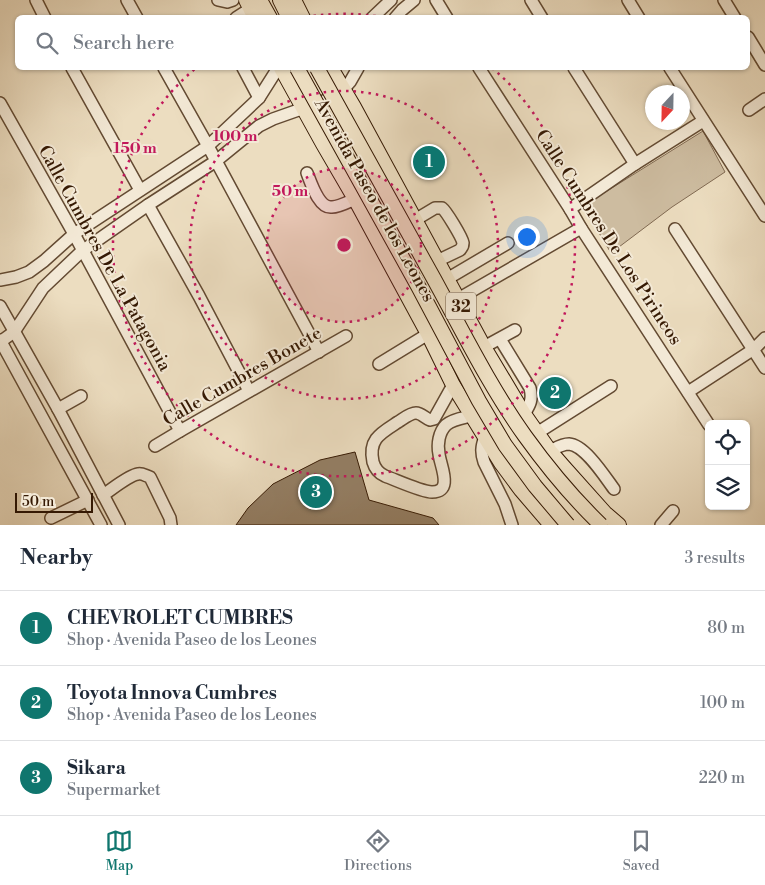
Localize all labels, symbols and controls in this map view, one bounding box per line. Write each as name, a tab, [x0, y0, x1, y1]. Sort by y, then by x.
search box	[15, 15, 750, 70]
icon: search	[33, 29, 61, 57]
text: Search here	[73, 31, 174, 55]
north arrow	[645, 85, 690, 130]
street label: Avenida Paseo de los Leones	[308, 94, 440, 306]
street label: Calle Cumbres De Los Pirineos	[530, 125, 687, 349]
text: 100 m	[213, 127, 258, 146]
text: 150 m	[113, 139, 157, 158]
street label: Calle Cumbres De La Patagonia	[33, 141, 177, 376]
pin: 1	[413, 143, 445, 181]
text: 50 m	[272, 182, 308, 201]
your location	[514, 224, 540, 250]
centre of rings	[335, 236, 353, 254]
road number: 32	[446, 292, 476, 320]
street label: Calle Cumbres Bonete	[159, 322, 326, 431]
pin: 2	[539, 374, 571, 412]
map controls	[705, 420, 750, 510]
button: locate	[705, 420, 750, 465]
button: layers	[705, 465, 750, 510]
pin: 3	[300, 473, 332, 511]
scale bar	[15, 490, 92, 513]
text: 50 m	[22, 493, 54, 511]
text: Nearby	[20, 545, 93, 571]
text: 3 results	[684, 548, 745, 568]
text: CHEVROLET CUMBRES	[67, 606, 293, 630]
text: 1	[32, 618, 40, 638]
text: 80 m	[707, 618, 745, 638]
text: Shop · Avenida Paseo de los Leones	[67, 630, 317, 650]
text: Toyota Innova Cumbres	[67, 681, 277, 705]
text: 2	[31, 693, 41, 713]
text: 100 m	[700, 693, 745, 713]
text: Shop · Avenida Paseo de los Leones	[67, 705, 317, 725]
text: Sikara	[67, 756, 126, 780]
text: 3	[31, 768, 41, 788]
text: 220 m	[699, 768, 745, 788]
text: Supermarket	[67, 780, 161, 800]
tab: Map	[105, 827, 133, 875]
tab: Directions	[344, 827, 412, 875]
tab: Saved	[623, 827, 660, 875]

